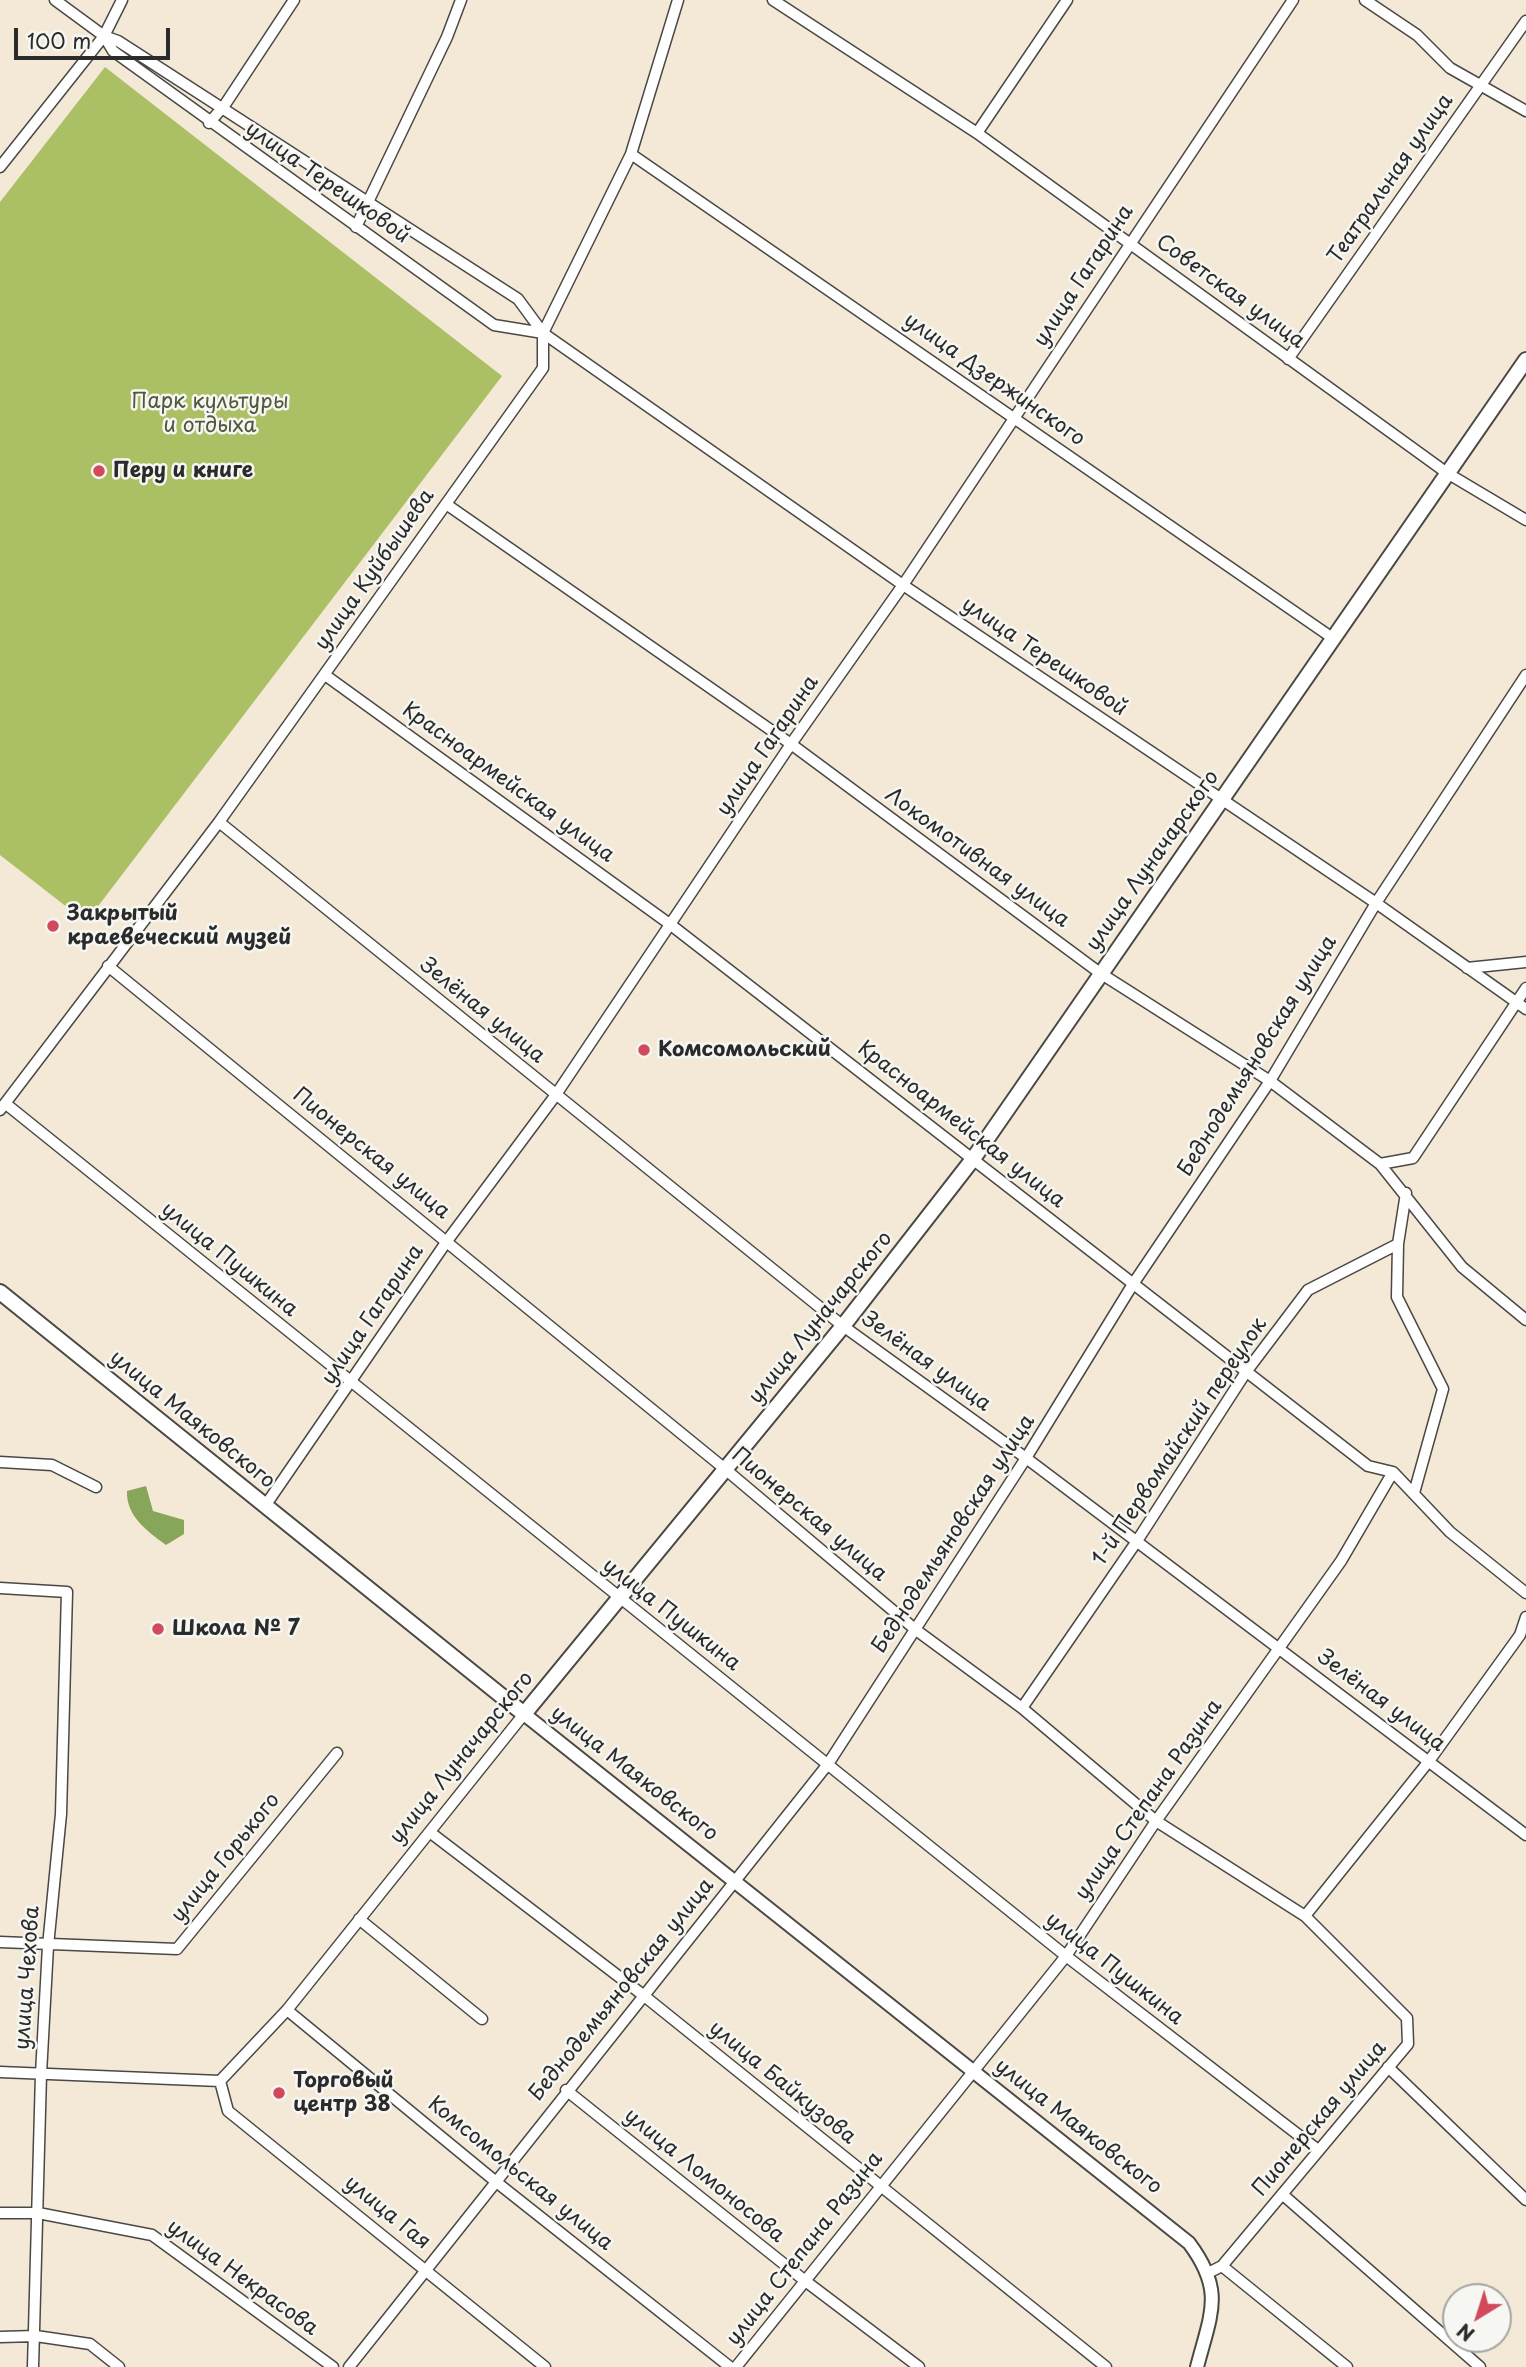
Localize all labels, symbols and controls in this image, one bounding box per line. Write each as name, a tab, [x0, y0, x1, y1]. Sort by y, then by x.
scale bar	[18, 14, 173, 58]
text: 100 m	[27, 24, 91, 56]
street label: Театральная улица	[1323, 89, 1459, 269]
street label: улица Терешковой	[240, 117, 414, 249]
street label: улица Гагарина	[1029, 200, 1139, 352]
street label: Советская улица	[1151, 230, 1309, 354]
street label: улица Дзержинского	[898, 308, 1090, 452]
park label: Парк культуры и отдыха	[131, 389, 289, 439]
place label: Перу и книге	[113, 458, 253, 484]
marker: Перу и книге	[91, 463, 107, 479]
street label: улица Куйбышева	[310, 485, 440, 655]
street label: улица Терешковой	[956, 592, 1132, 722]
street label: улица Гагарина	[712, 671, 824, 821]
street label: Красноармейская улица	[397, 698, 619, 868]
street label: улица Луначарского	[1081, 766, 1225, 956]
street label: Локомотивная улица	[880, 783, 1074, 933]
place label: Закрытый краевеческий музей	[67, 901, 291, 951]
marker: Закрытый краевеческий музей	[45, 918, 61, 934]
street label: Беднодемьяновская улица	[1173, 931, 1343, 1181]
street label: Зелёная улица	[414, 953, 550, 1069]
street label: Красноармейская улица	[852, 1036, 1070, 1214]
place label: Комсомольский	[658, 1037, 831, 1063]
marker: Комсомольский	[636, 1042, 652, 1058]
street label: Пионерская улица	[288, 1083, 454, 1225]
street label: улица Пушкина	[156, 1197, 302, 1323]
street label: улица Луначарского	[744, 1227, 898, 1409]
street label: улица Гагарина	[317, 1240, 429, 1390]
street label: Зелёная улица	[856, 1307, 996, 1417]
street label: 1-й Первомайский переулок	[1087, 1313, 1273, 1571]
street label: улица Маяковского	[104, 1346, 280, 1494]
street label: Беднодемьяновская улица	[867, 1410, 1041, 1658]
street label: Пионерская улица	[726, 1443, 892, 1587]
street label: улица Пушкина	[597, 1553, 745, 1677]
place label: Школа № 7	[172, 1616, 300, 1642]
marker: Школа № 7	[150, 1621, 166, 1637]
street label: Зелёная улица	[1312, 1645, 1450, 1757]
street label: улица Луначарского	[385, 1667, 539, 1849]
street label: улица Степана Разина	[1070, 1695, 1228, 1905]
street label: улица Маяковского	[545, 1701, 723, 1847]
street label: улица Горького	[166, 1788, 286, 1928]
street label: Беднодемьяновская улица	[524, 1874, 720, 2106]
street label: улица Чехова	[10, 1905, 46, 2051]
street label: улица Пушкина	[1040, 1907, 1188, 2031]
street label: улица Байкузова	[703, 2016, 861, 2150]
street label: Пионерская улица	[1248, 2036, 1392, 2202]
street label: улица Маяковского	[989, 2054, 1167, 2200]
place label: Торговый центр 38	[293, 2068, 394, 2118]
marker: Торговый центр 38	[271, 2085, 287, 2101]
street label: Комсомольская улица	[422, 2092, 618, 2256]
street label: улица Ломоносова	[619, 2104, 789, 2248]
street label: улица Степана Разина	[722, 2147, 888, 2351]
street label: улица Гая	[339, 2171, 435, 2255]
street label: улица Некрасова	[161, 2215, 323, 2341]
north arrow	[1442, 2283, 1512, 2353]
text: N	[1451, 2317, 1480, 2349]

